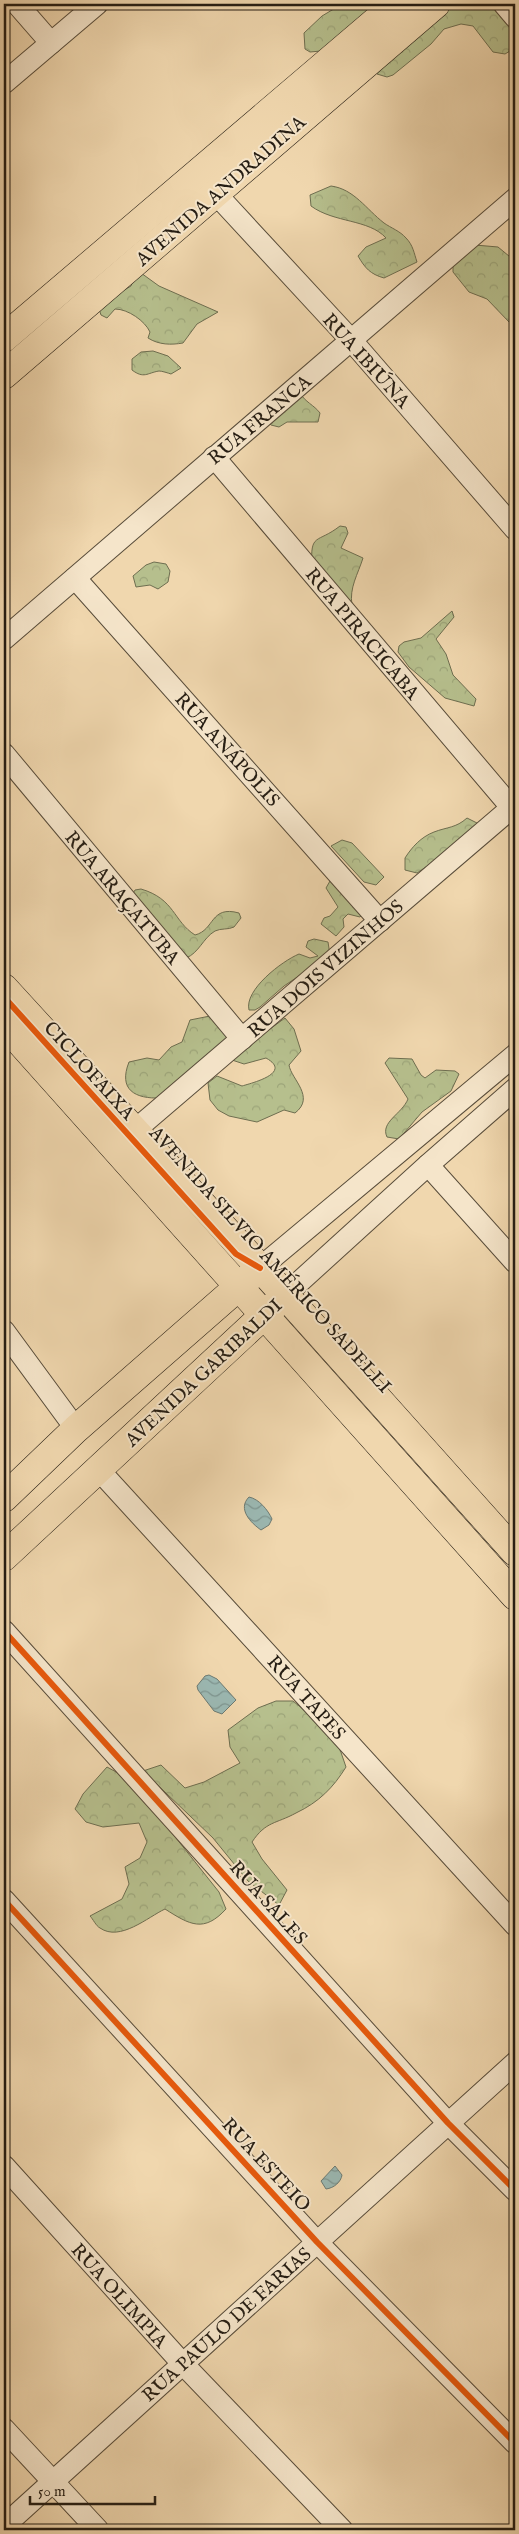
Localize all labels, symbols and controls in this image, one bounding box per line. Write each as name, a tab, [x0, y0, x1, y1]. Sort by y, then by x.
street label: AVENIDA ANDRADINA	[131, 110, 312, 273]
street label: RUA IBIÚNA	[317, 309, 415, 415]
street label: RUA FRANCA	[204, 370, 318, 471]
street label: RUA PIRACICABA	[299, 563, 425, 706]
street label: RUA ANÁPOLIS	[169, 688, 285, 812]
street label: RUA ARAÇATUBA	[59, 827, 185, 971]
street label: RUA DOIS VIZINHOS	[243, 895, 409, 1044]
street label: CICLOFAIXA	[38, 1017, 140, 1127]
street label: AVENIDA SILVIO AMÉRICO SADELLI	[143, 1121, 397, 1399]
street label: AVENIDA GARIBALDI	[120, 1294, 288, 1453]
street label: RUA TAPES	[261, 1651, 350, 1746]
street label: RUA SALES	[223, 1856, 312, 1950]
street label: RUA ESTEIO	[216, 2113, 315, 2217]
street label: RUA OLIMPIA	[65, 2239, 173, 2355]
street label: RUA PAULO DE FARIAS	[138, 2243, 317, 2408]
scale bar	[30, 2474, 155, 2506]
text: 50 m	[38, 2482, 66, 2501]

